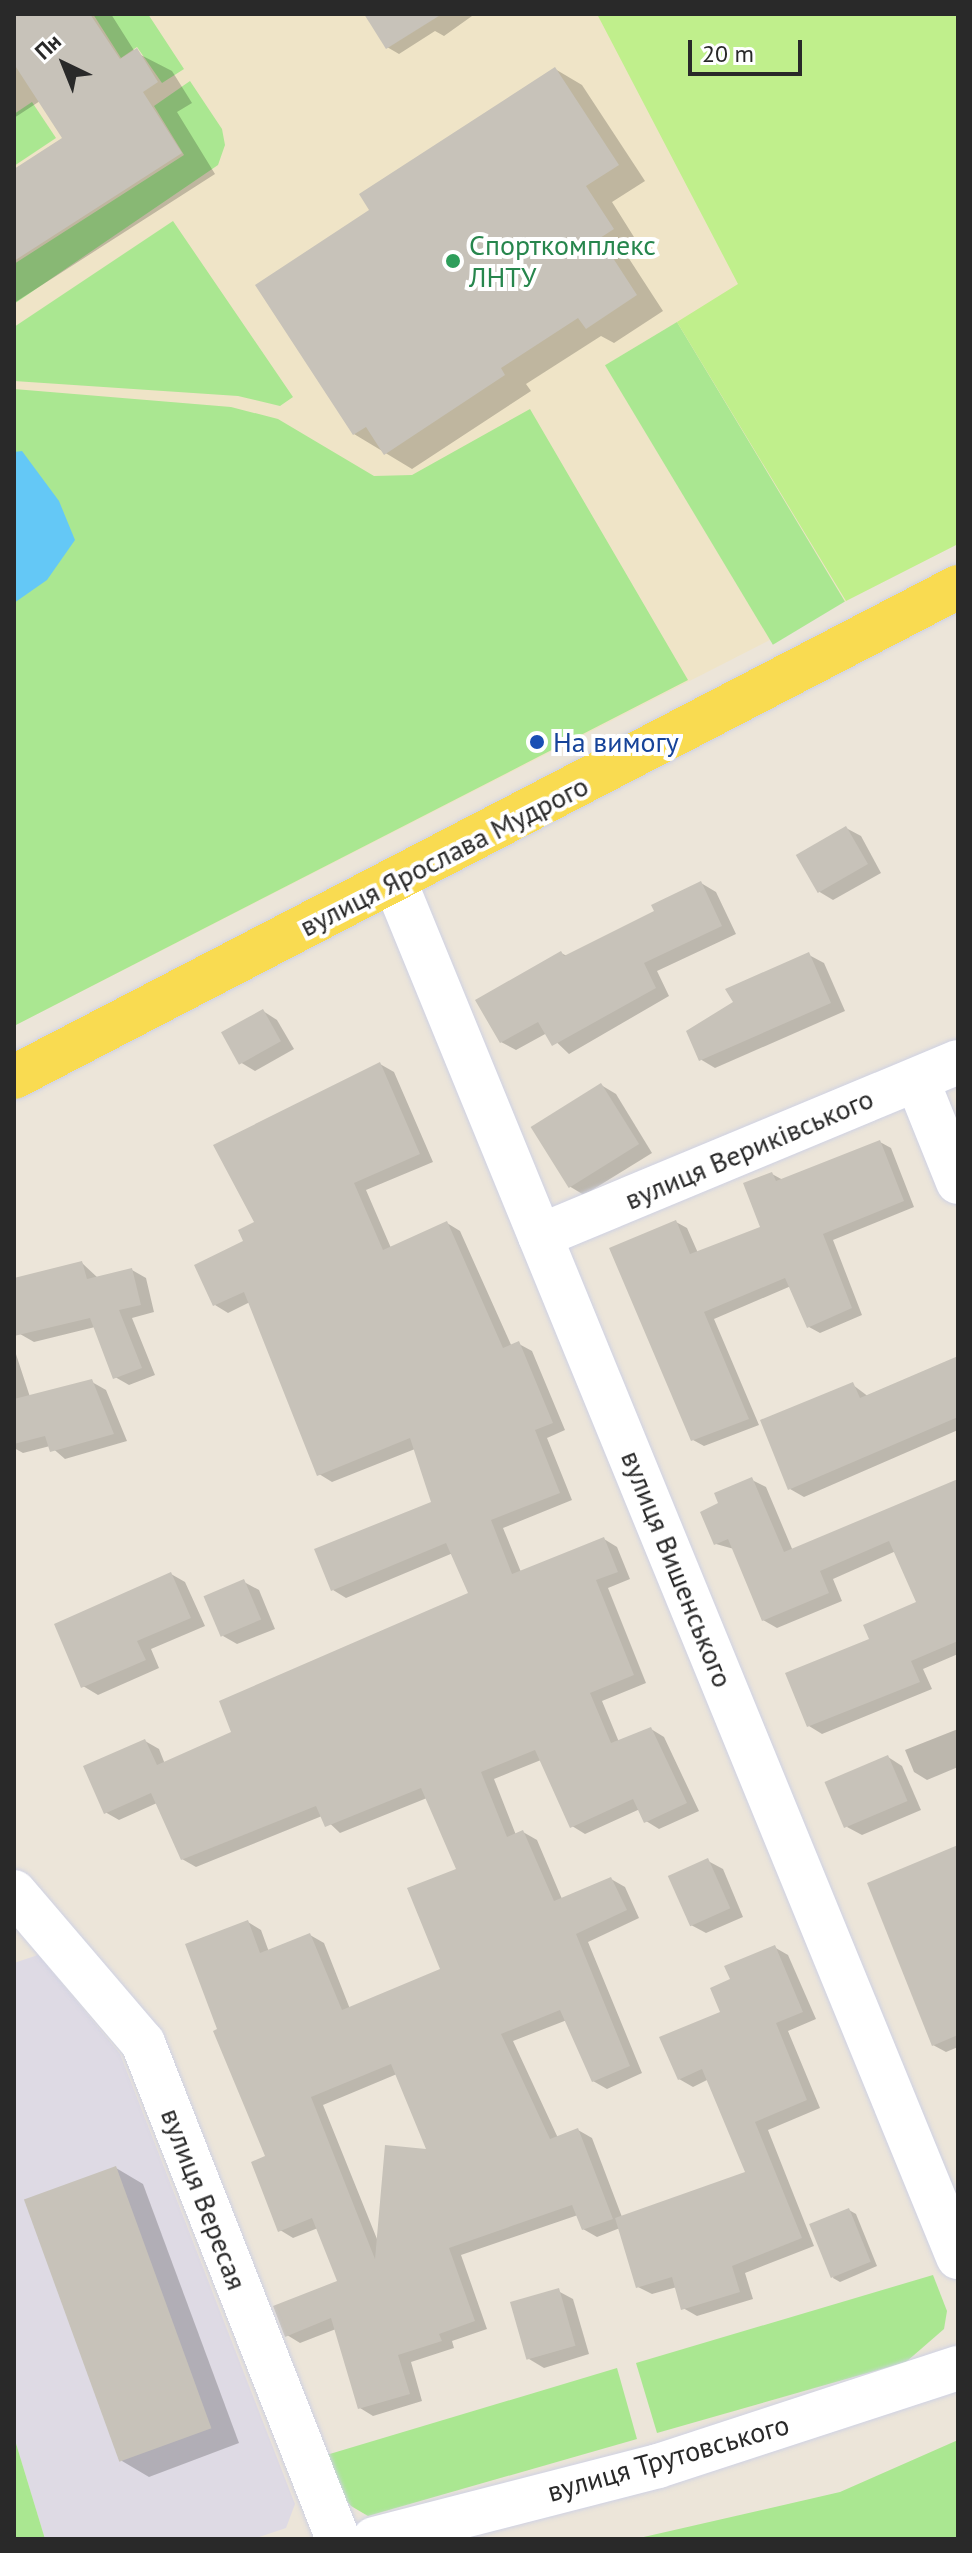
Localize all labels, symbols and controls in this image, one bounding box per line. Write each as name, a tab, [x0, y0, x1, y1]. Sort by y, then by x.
north arrow	[24, 24, 104, 104]
scale bar	[692, 24, 806, 74]
text: Пн	[29, 27, 67, 66]
text: 20 m	[702, 38, 754, 69]
place label: Спорткомплекс ЛНТУ	[469, 228, 656, 294]
marker: Спорткомплекс ЛНТУ	[444, 252, 462, 270]
place label: На вимогу	[553, 725, 679, 759]
marker: На вимогу	[528, 733, 546, 751]
street label: вулиця Ярослава Мудрого	[294, 769, 594, 943]
street label: вулиця Вериківського	[620, 1081, 878, 1217]
street label: вулиця Вишенського	[614, 1446, 740, 1692]
street label: вулиця Вересая	[154, 2104, 254, 2294]
street label: вулиця Трутовського	[543, 2407, 793, 2509]

